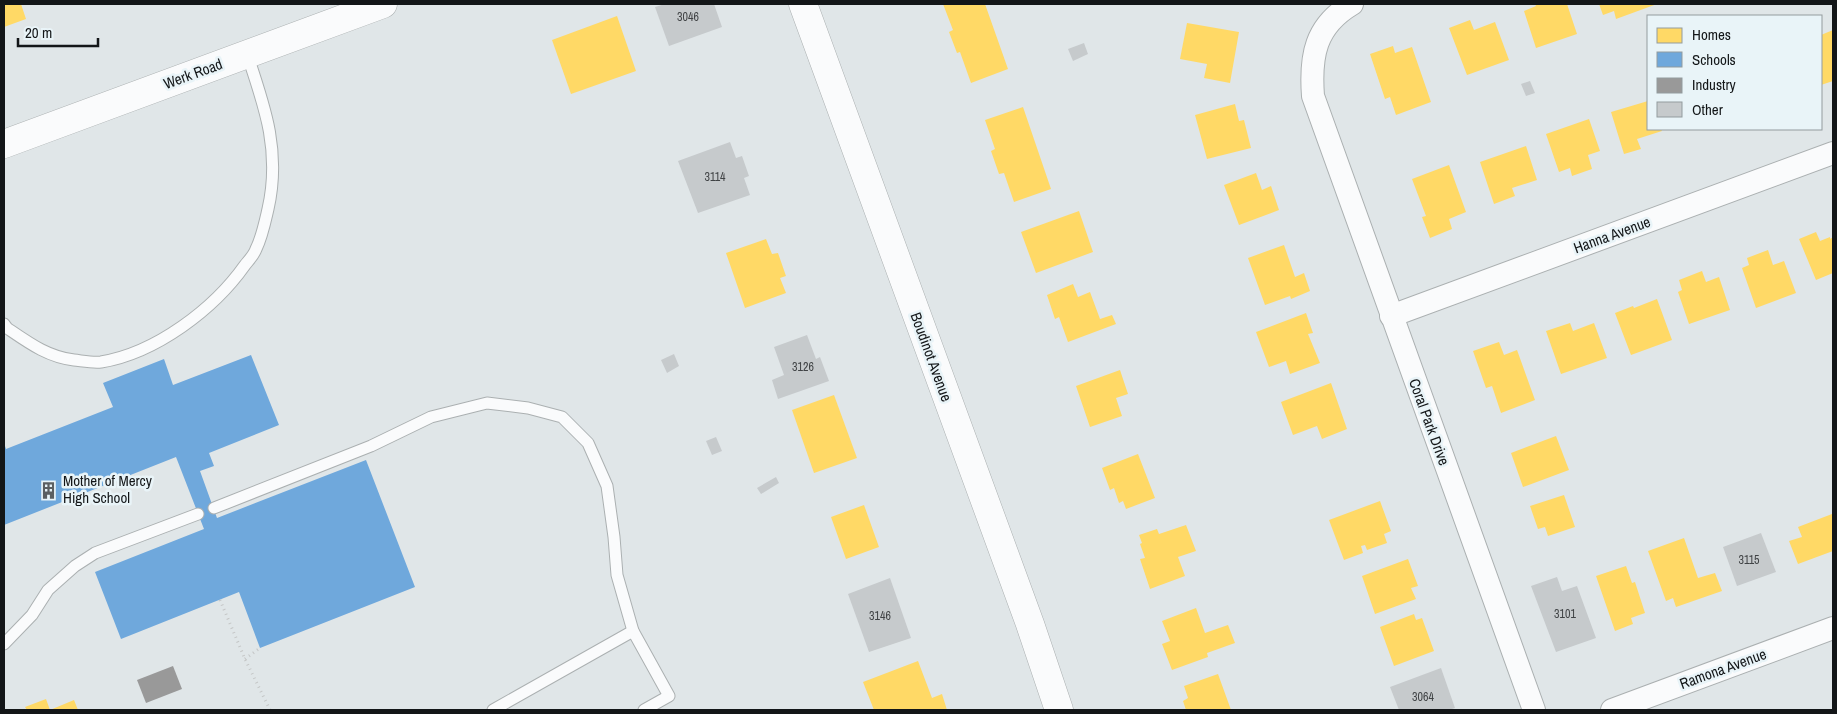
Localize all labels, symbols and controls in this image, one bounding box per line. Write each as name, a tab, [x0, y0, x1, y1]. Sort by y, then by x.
house number: 3046	[677, 9, 699, 25]
scale bar	[18, 15, 98, 47]
legend	[1647, 15, 1822, 130]
text: 20 m	[25, 22, 52, 43]
text: Homes	[1692, 24, 1731, 45]
text: Schools	[1692, 49, 1736, 70]
street label: Werk Road	[160, 53, 225, 94]
text: Industry	[1692, 74, 1737, 95]
text: Other	[1692, 99, 1723, 120]
house number: 3114	[704, 169, 726, 185]
street label: Hanna Avenue	[1570, 211, 1653, 258]
street label: Boudinot Avenue	[906, 309, 957, 404]
house number: 3126	[792, 359, 814, 375]
street label: Coral Park Drive	[1404, 376, 1455, 468]
place label: Mother of Mercy High School	[63, 470, 153, 508]
building icon: Mother of Mercy High School	[39, 480, 59, 500]
house number: 3115	[1738, 552, 1760, 568]
house number: 3101	[1554, 606, 1576, 622]
house number: 3146	[869, 608, 891, 624]
street label: Ramona Avenue	[1677, 643, 1769, 694]
house number: 3064	[1412, 689, 1434, 705]

